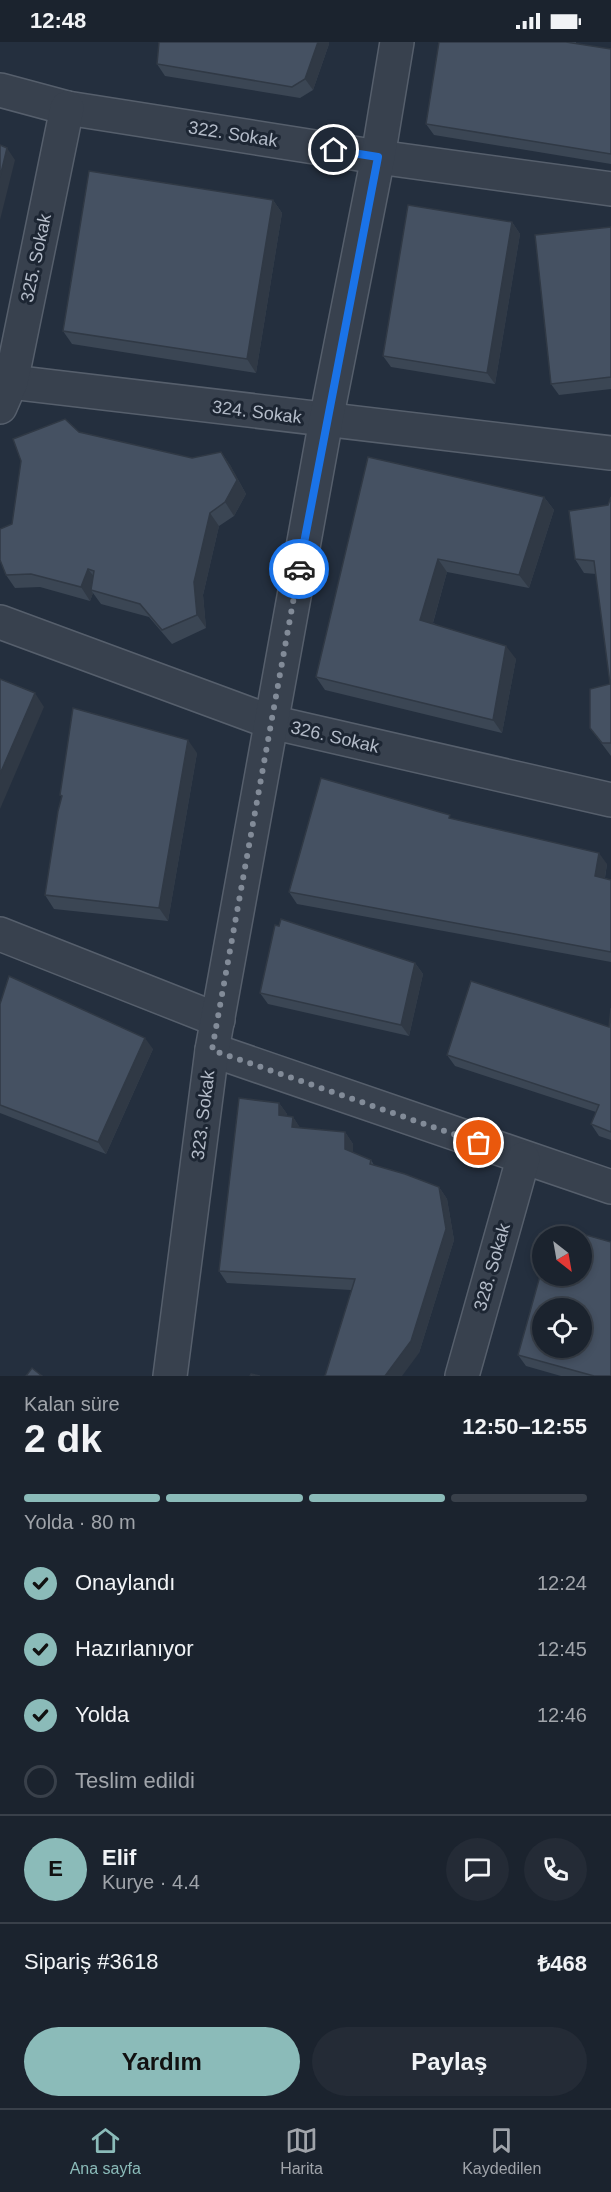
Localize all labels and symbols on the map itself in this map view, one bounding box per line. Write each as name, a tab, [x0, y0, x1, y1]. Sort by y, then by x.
street label: 322. Sokak	[187, 117, 280, 151]
pin	[308, 124, 359, 175]
street label: 325. Sokak	[17, 211, 55, 304]
street label: 324. Sokak	[211, 397, 304, 428]
courier	[269, 539, 329, 599]
street label: 326. Sokak	[289, 717, 382, 757]
street label: 323. Sokak	[188, 1068, 219, 1161]
pin	[453, 1117, 504, 1168]
street label: 328. Sokak	[470, 1220, 514, 1313]
north arrow	[532, 1226, 592, 1286]

